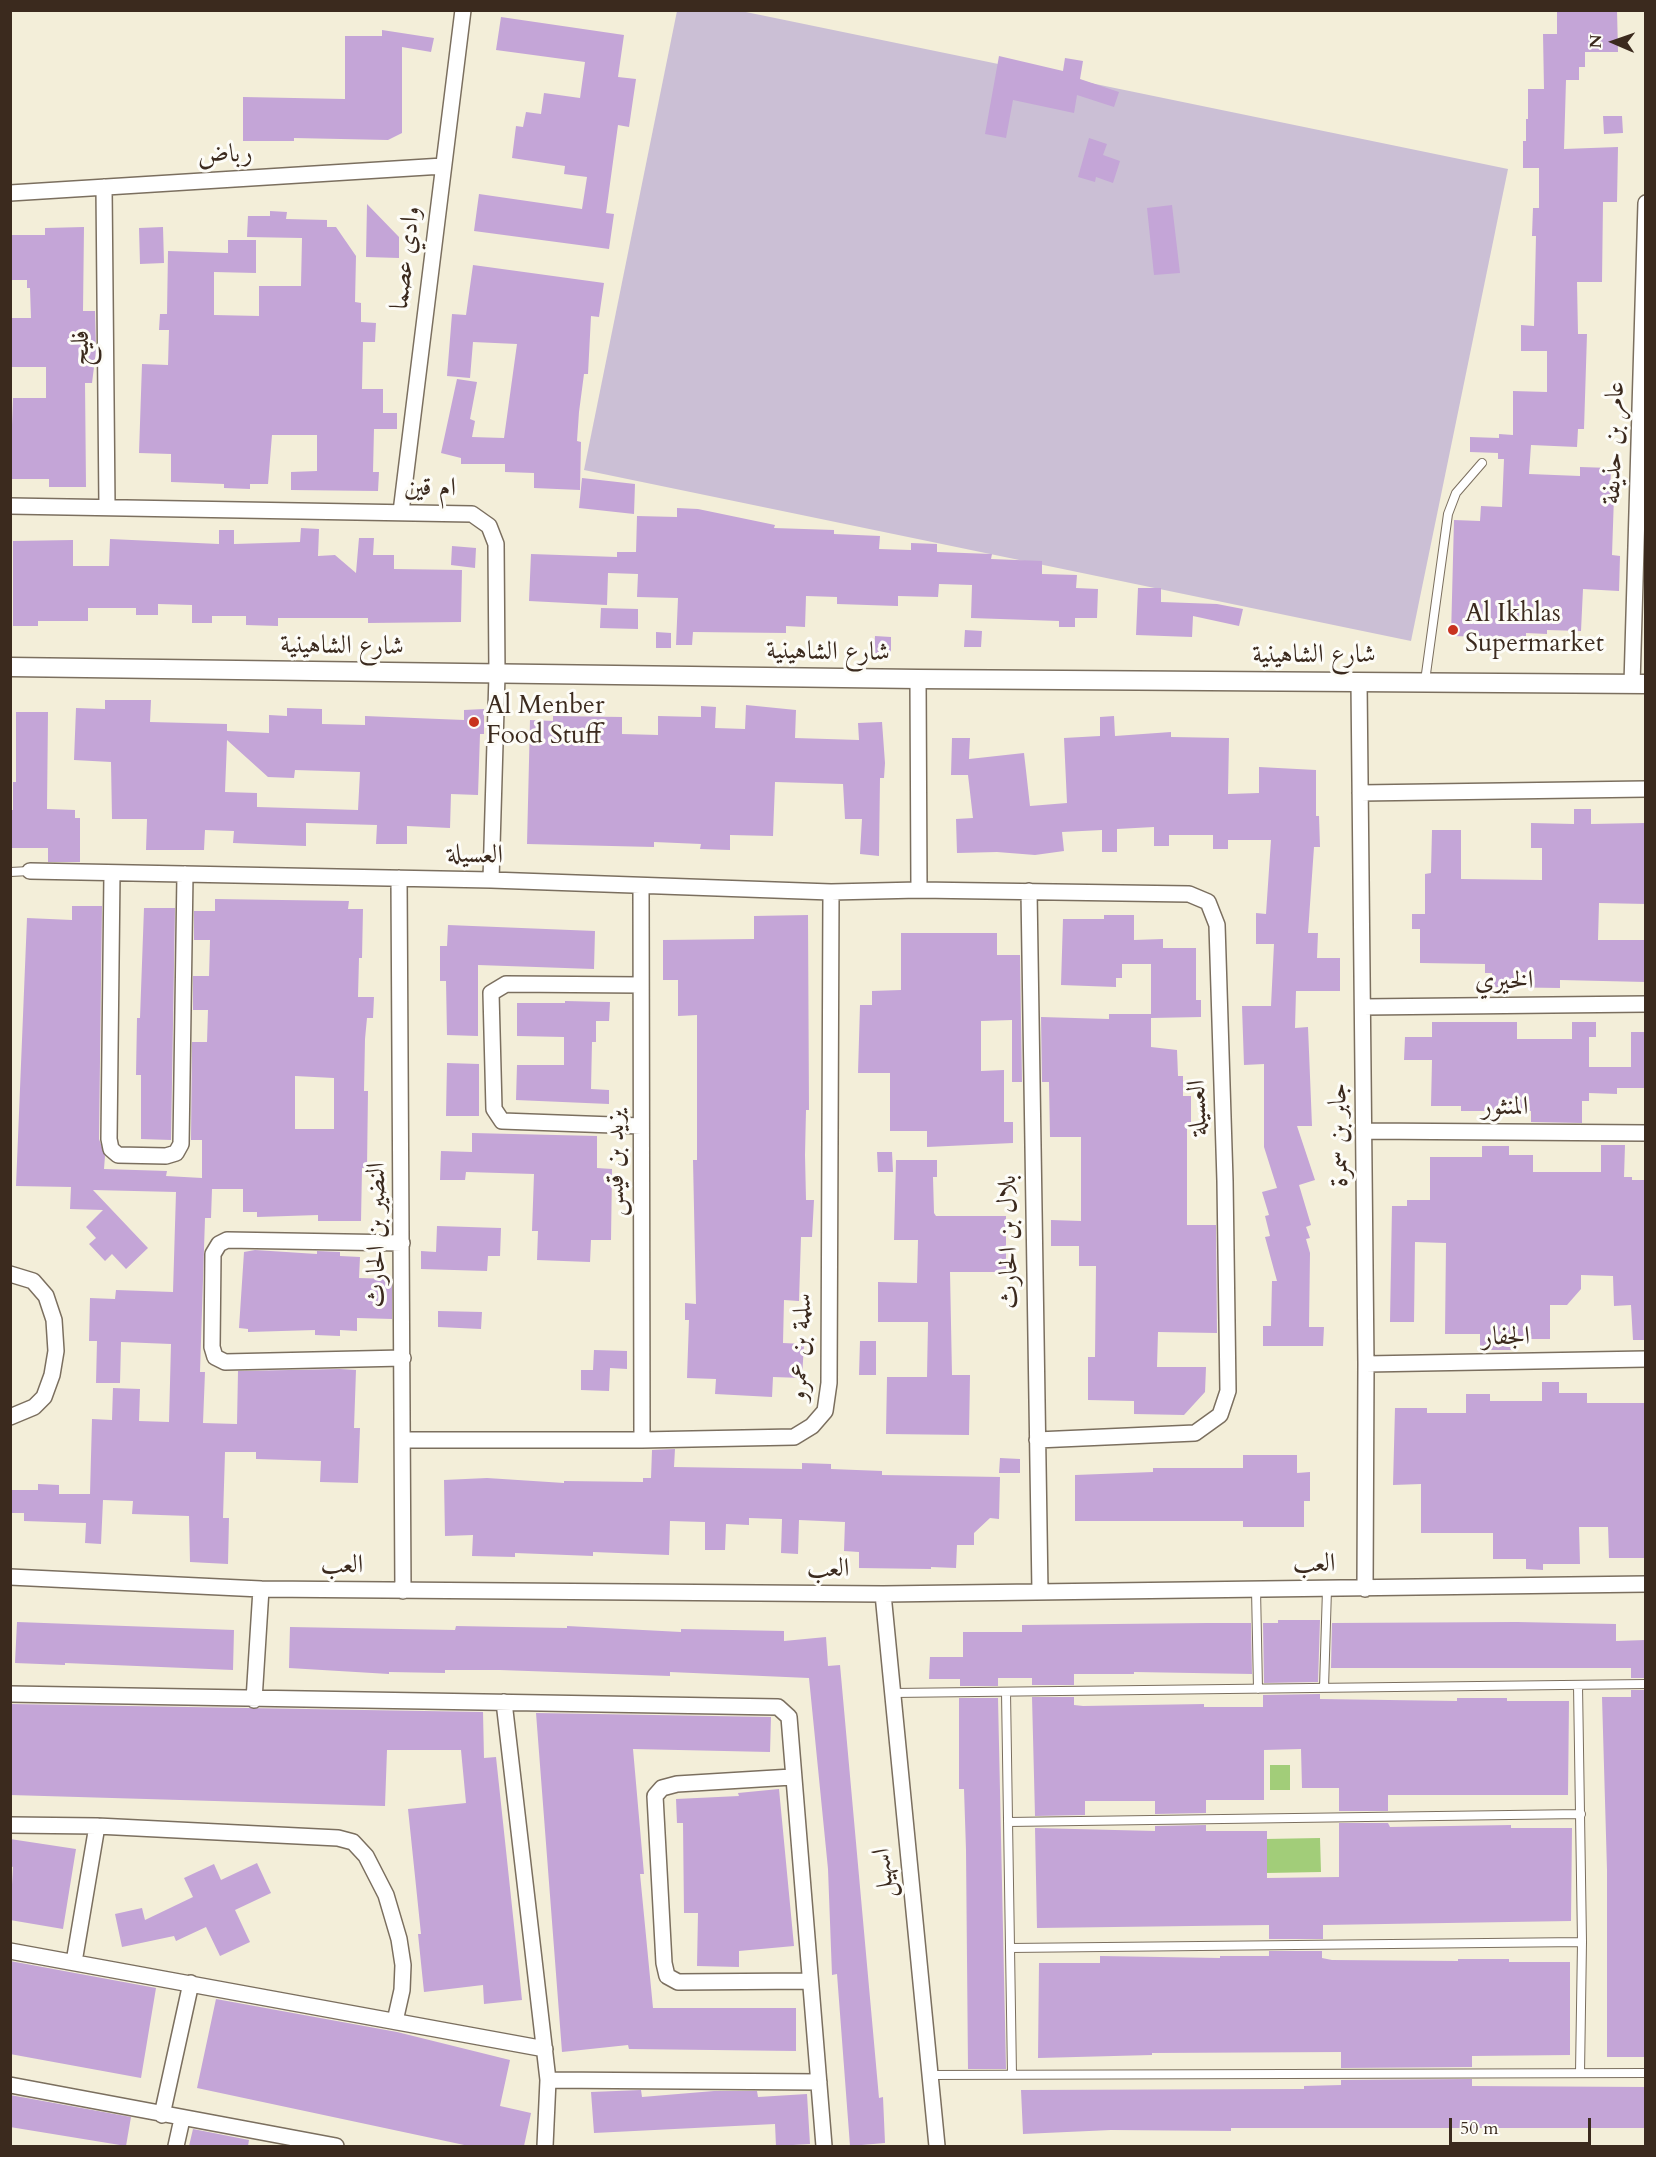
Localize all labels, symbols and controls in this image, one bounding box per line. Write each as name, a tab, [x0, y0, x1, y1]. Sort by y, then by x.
north arrow	[1584, 12, 1644, 72]
text: N	[1585, 34, 1607, 49]
street label: رباض	[197, 139, 253, 173]
street label: وادي عصما	[385, 205, 429, 311]
street label: فليح	[66, 330, 98, 366]
street label: عامر بن حذيفة	[1597, 381, 1633, 505]
street label: ام قين	[404, 473, 456, 505]
place label: Al Ikhlas Supermarket	[1465, 599, 1604, 660]
marker: Al Ikhlas Supermarket	[1446, 623, 1460, 637]
street label: شارع الشاهينية	[280, 630, 404, 664]
street label: شارع الشاهينية	[766, 636, 890, 670]
street label: شارع الشاهينية	[1252, 640, 1376, 672]
place label: Al Menber Food Stuff	[486, 691, 604, 752]
marker: Al Menber Food Stuff	[467, 715, 481, 729]
street label: العسيلة	[447, 840, 503, 872]
street label: الخيري	[1475, 966, 1533, 998]
street label: العسيلة	[1182, 1079, 1216, 1137]
street label: جابر بن سمرة	[1323, 1083, 1357, 1187]
street label: المنثور	[1482, 1092, 1528, 1124]
street label: يزيد بن قيس	[601, 1110, 633, 1216]
street label: النضير بن الحارث	[362, 1162, 394, 1308]
street label: بلال بن الحارث	[993, 1175, 1027, 1309]
street label: سلمة بن عمرو	[784, 1292, 820, 1402]
street label: الجفار	[1482, 1322, 1530, 1354]
street label: العب	[1293, 1549, 1335, 1581]
street label: العب	[320, 1550, 364, 1582]
street label: العب	[807, 1554, 849, 1586]
street label: اسهيل	[867, 1847, 903, 1899]
scale bar	[1452, 2106, 1594, 2144]
text: 50 m	[1460, 2116, 1499, 2141]

